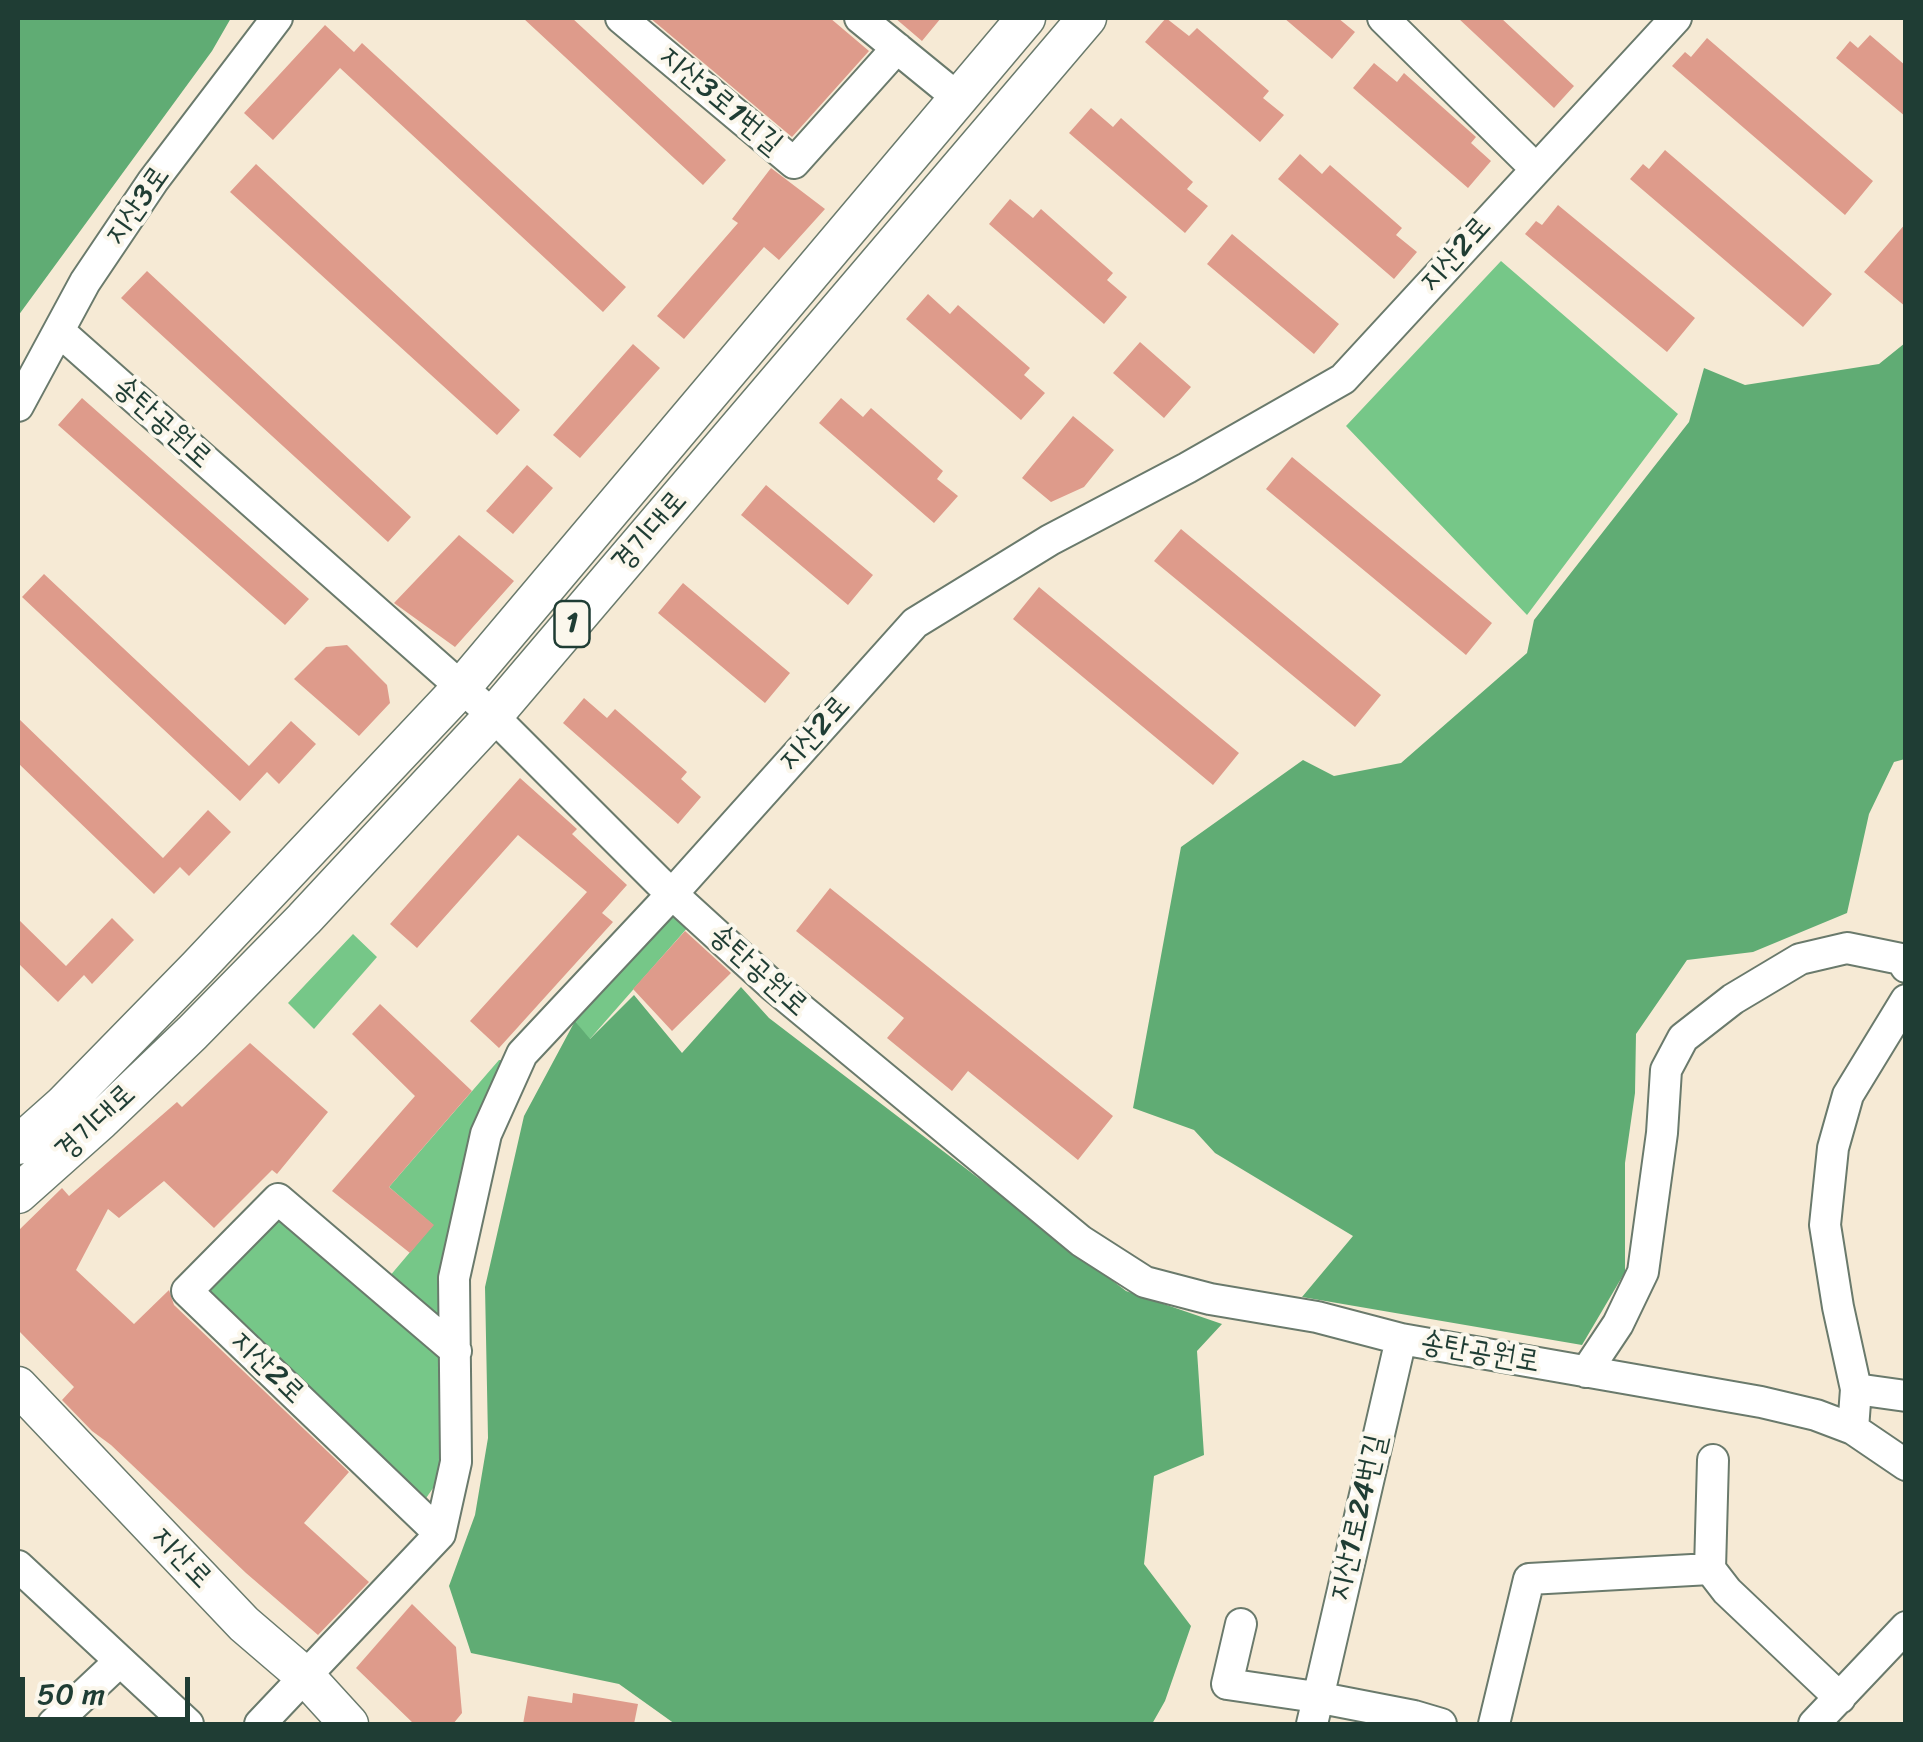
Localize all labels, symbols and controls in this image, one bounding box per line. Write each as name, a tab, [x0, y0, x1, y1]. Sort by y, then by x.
street label: 지산3로1번길	[651, 39, 789, 163]
street label: 지산3로	[98, 159, 178, 253]
street label: 지산2로	[1413, 210, 1499, 300]
street label: 송탄공원로	[105, 369, 219, 477]
street label: 경기대로	[605, 484, 695, 580]
road number: 1	[554, 601, 590, 647]
street label: 지산2로	[772, 689, 858, 779]
street label: 송탄공원로	[701, 917, 815, 1025]
street label: 경기대로	[48, 1077, 144, 1169]
street label: 지산2로	[222, 1324, 312, 1412]
street label: 송탄공원로	[1417, 1325, 1543, 1381]
street label: 지산1로24번길	[1322, 1431, 1396, 1605]
street label: 지산로	[143, 1519, 219, 1597]
scale bar	[25, 1657, 195, 1719]
text: 50 m	[37, 1667, 105, 1721]

